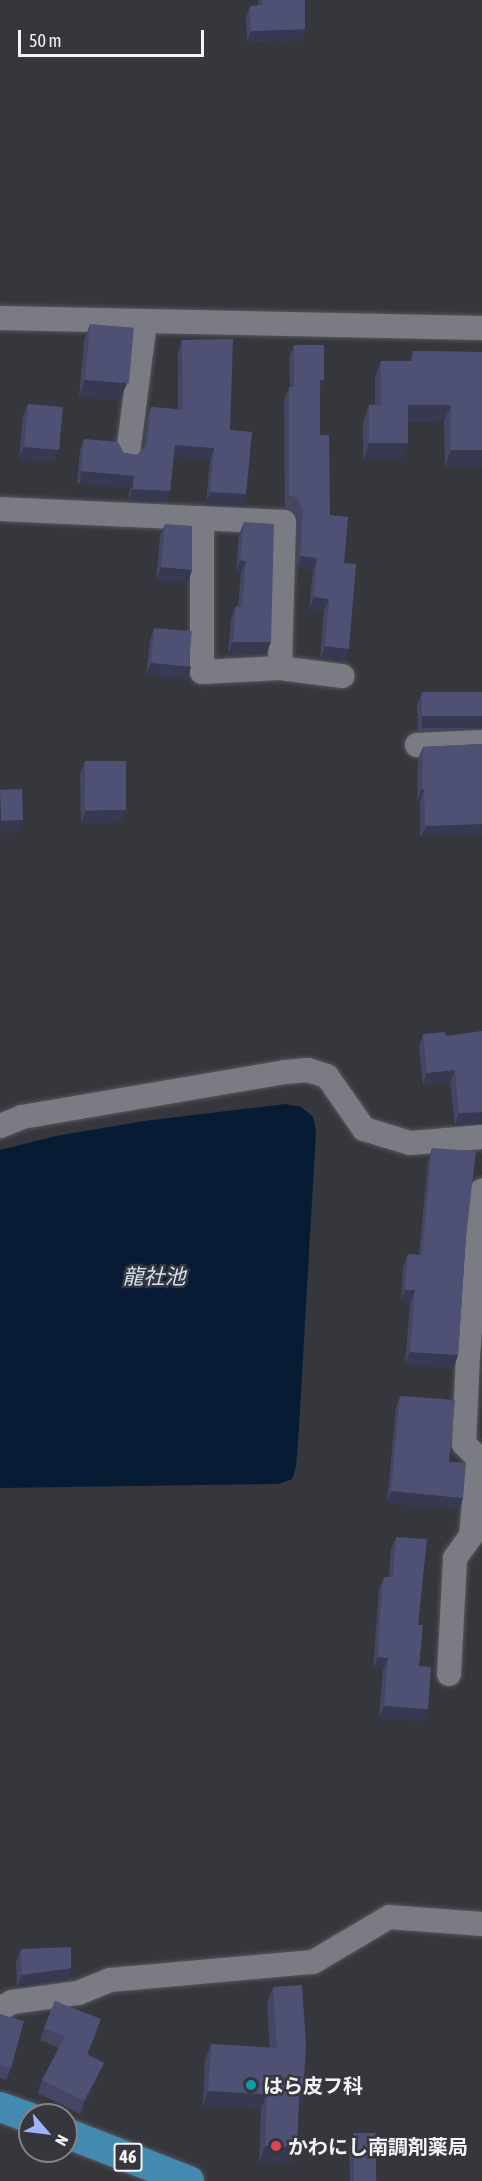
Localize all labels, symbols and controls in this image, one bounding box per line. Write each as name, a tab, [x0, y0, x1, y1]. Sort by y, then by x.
scale bar	[21, 18, 207, 56]
text: 50 m	[29, 30, 61, 51]
water label: 龍社池	[123, 1263, 185, 1289]
place label: はら皮フ科	[263, 2073, 363, 2097]
marker: はら皮フ科	[244, 2078, 258, 2092]
north arrow	[18, 2103, 78, 2163]
text: N	[52, 2132, 72, 2149]
place label: かわにし南調剤薬局	[288, 2134, 468, 2158]
marker: かわにし南調剤薬局	[269, 2139, 283, 2153]
road number: 46	[113, 2142, 143, 2172]

